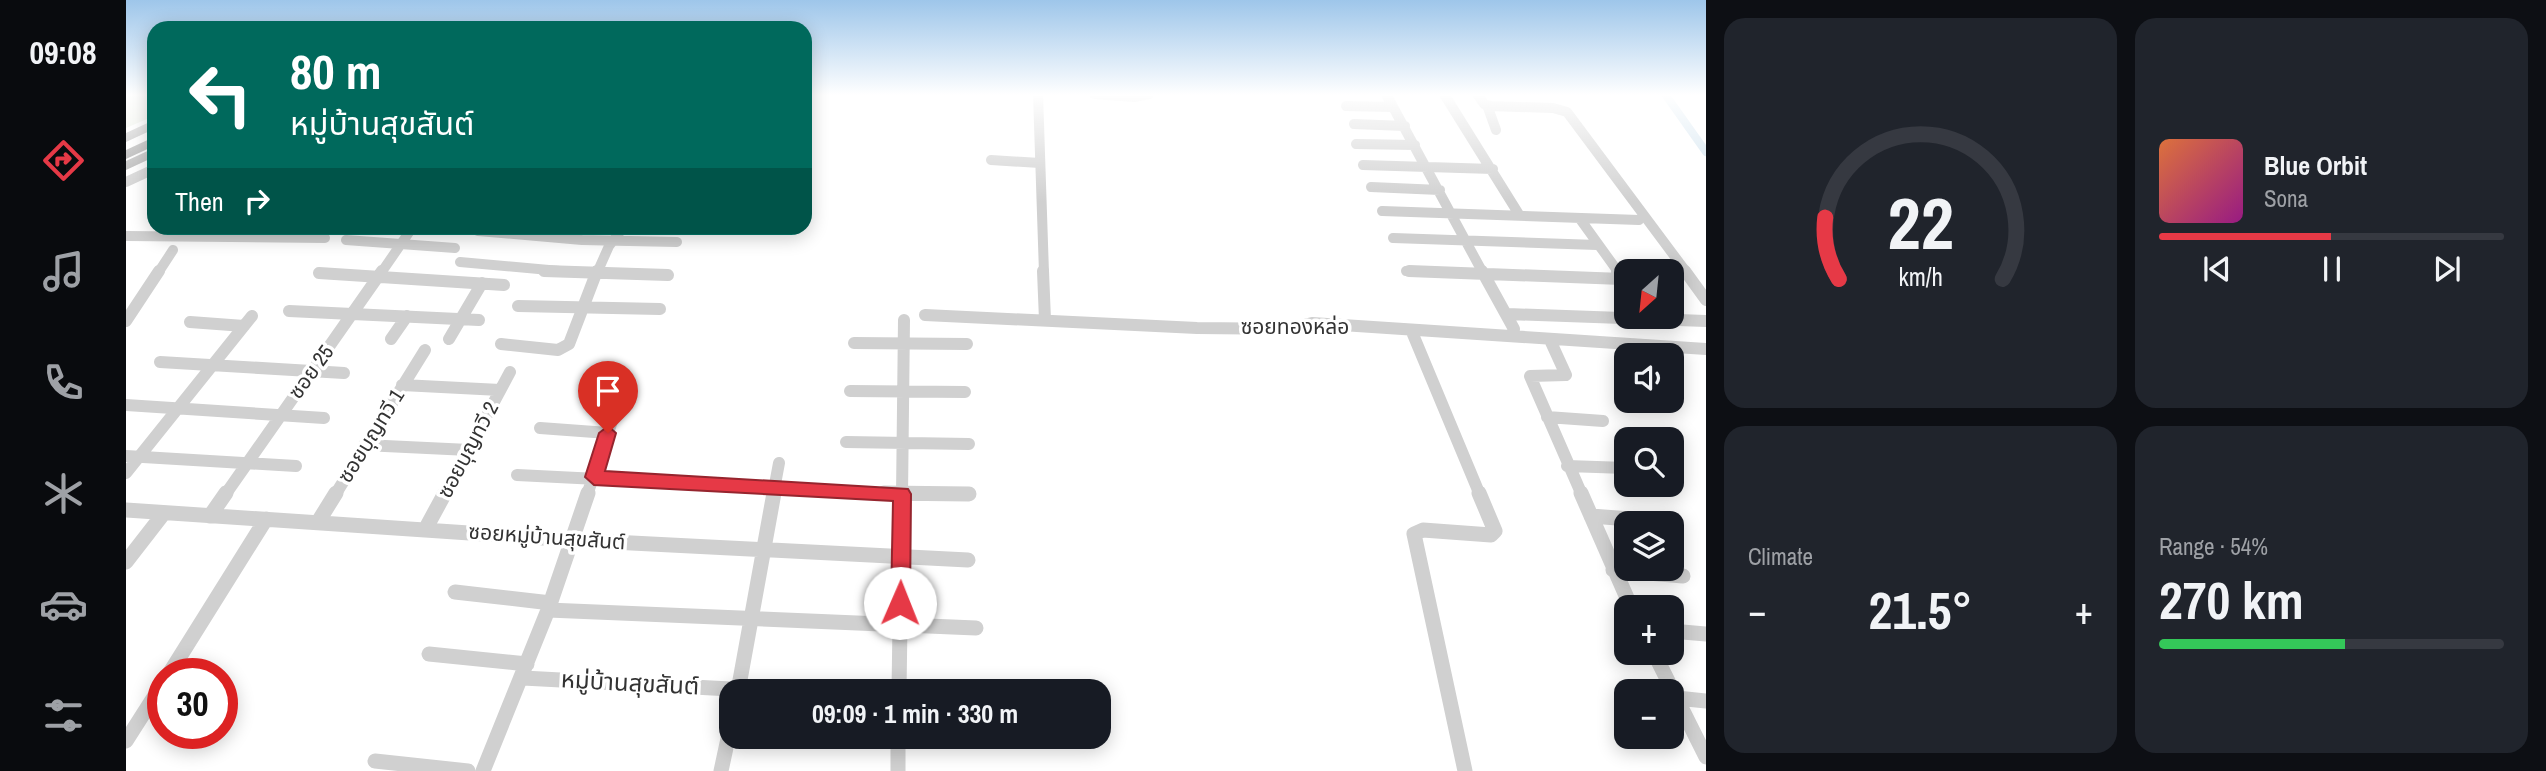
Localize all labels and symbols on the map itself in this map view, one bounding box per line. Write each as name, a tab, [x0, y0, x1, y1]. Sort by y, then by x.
north arrow	[1614, 259, 1684, 329]
street label: ซอยทองหล่อ	[1241, 312, 1349, 341]
street label: ซอย 25	[281, 339, 340, 405]
pin	[578, 361, 638, 433]
street label: ซอยบุญทวี 1	[330, 383, 411, 488]
street label: ซอยบุญทวี 2	[430, 396, 505, 503]
street label: ซอยหมู่บ้านสุขสันต์	[468, 517, 626, 556]
position arrow	[863, 566, 937, 640]
speed limit sign: 30	[147, 658, 238, 749]
street label: หมู่บ้านสุขสันต์	[560, 662, 700, 702]

